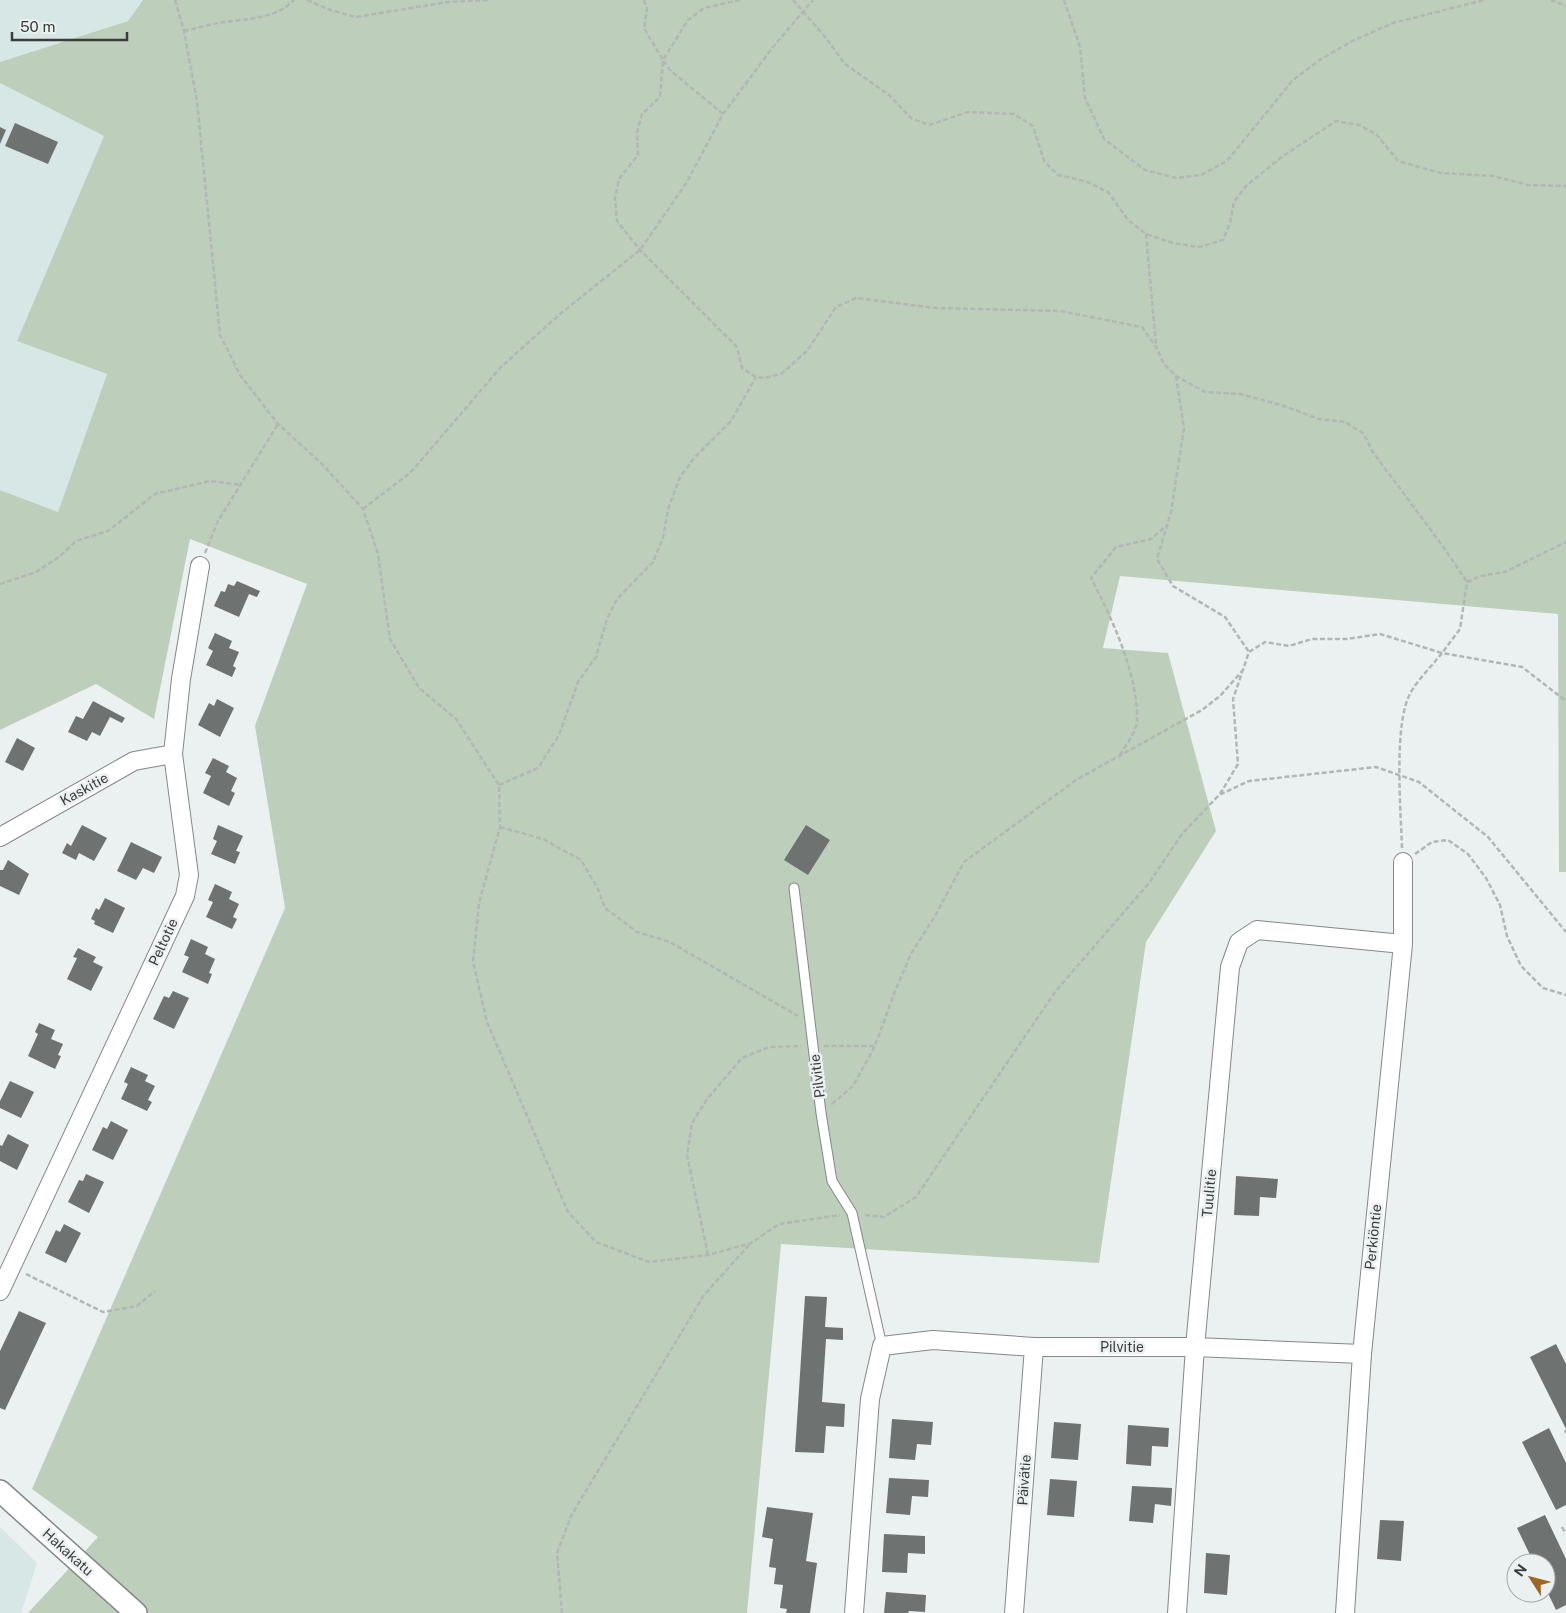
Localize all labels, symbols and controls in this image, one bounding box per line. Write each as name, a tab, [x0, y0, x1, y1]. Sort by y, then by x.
scale bar	[12, 10, 128, 42]
text: 50 m	[20, 18, 55, 35]
street label: Kaskitie	[57, 769, 111, 809]
street label: Peltotie	[145, 916, 181, 968]
street label: Pilvitie	[806, 1053, 828, 1099]
street label: Tuulitie	[1199, 1168, 1219, 1218]
street label: Perkiöntie	[1362, 1203, 1384, 1271]
street label: Pilvitie	[1100, 1339, 1144, 1355]
street label: Päivätie	[1014, 1454, 1034, 1506]
street label: Hakakatu	[39, 1525, 97, 1579]
north arrow	[1506, 1553, 1556, 1603]
text: N	[1511, 1561, 1530, 1579]

